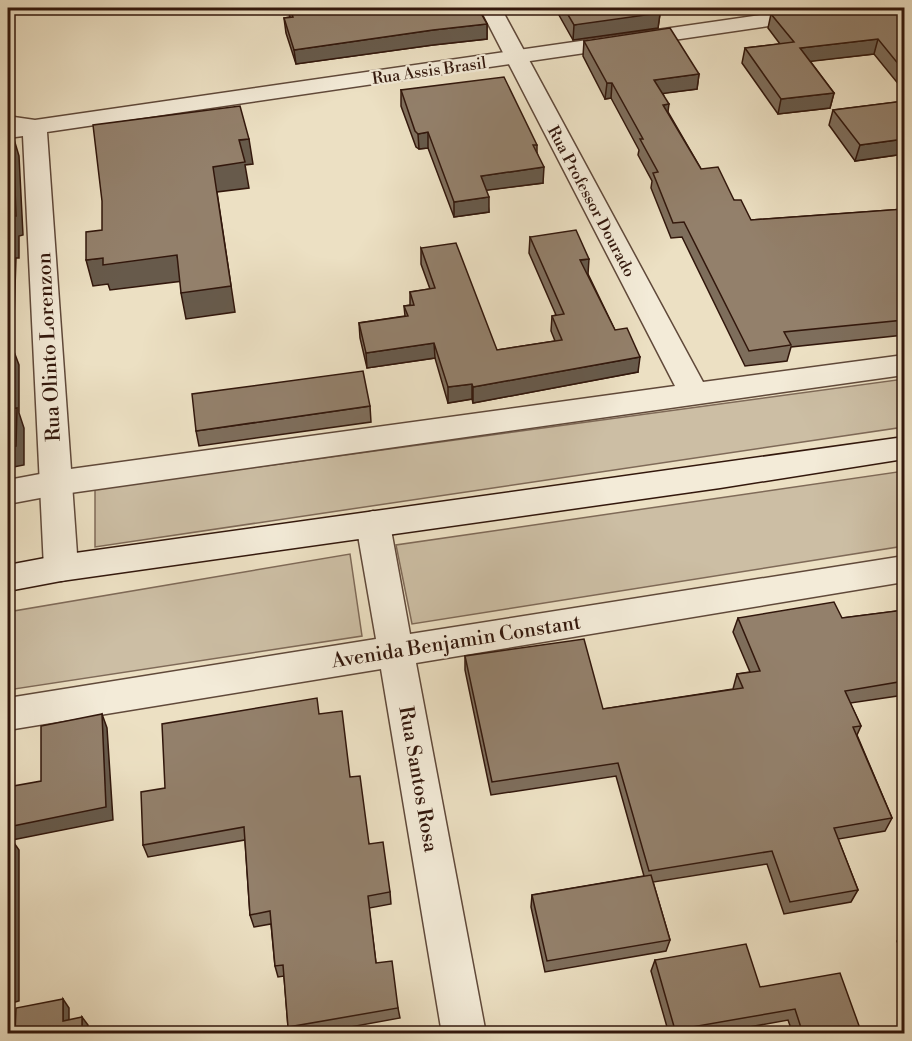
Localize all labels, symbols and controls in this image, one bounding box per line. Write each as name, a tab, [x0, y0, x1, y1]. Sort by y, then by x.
street label: Rua Assis Brasil	[371, 53, 488, 89]
street label: Rua Professor Dourado	[543, 122, 639, 280]
street label: Rua Olinto Lorenzon	[32, 252, 67, 442]
street label: Avenida Benjamin Constant	[329, 610, 583, 675]
street label: Rua Santos Rosa	[392, 704, 443, 855]

